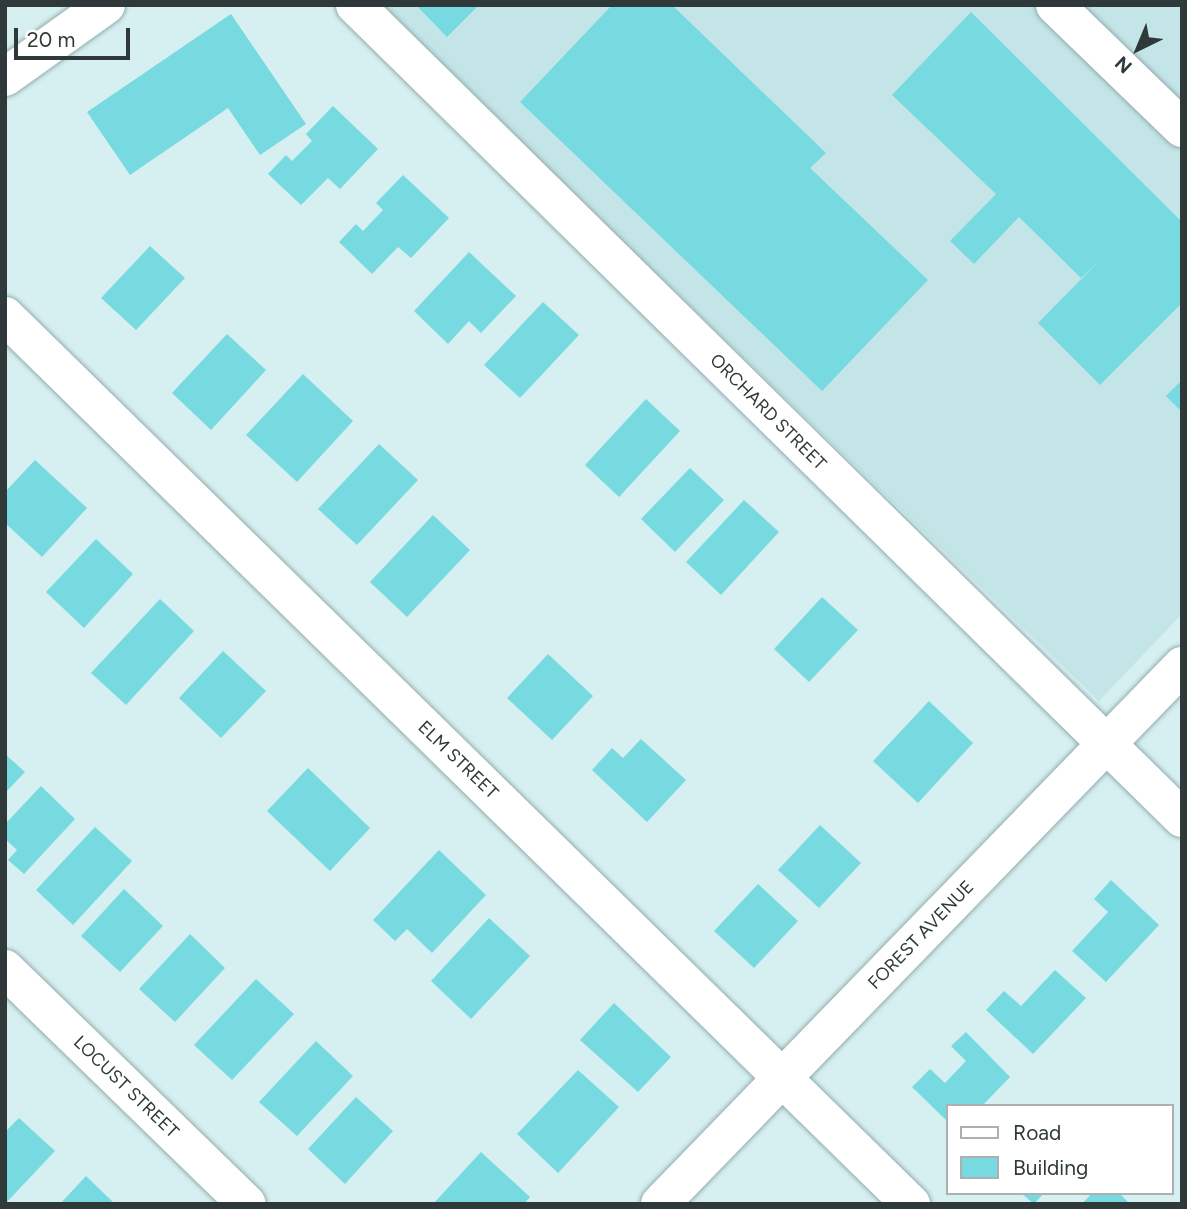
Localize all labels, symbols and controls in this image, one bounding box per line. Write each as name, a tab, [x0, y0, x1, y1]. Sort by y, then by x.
scale bar	[18, 14, 133, 58]
north arrow	[1103, 14, 1173, 84]
text: 20 m	[27, 27, 75, 52]
text: N	[1110, 51, 1137, 78]
street label: ORCHARD STREET	[705, 349, 831, 475]
street label: ELM STREET	[413, 716, 503, 804]
street label: FOREST AVENUE	[864, 876, 978, 994]
street label: LOCUST STREET	[69, 1031, 183, 1143]
legend	[946, 1104, 1173, 1195]
text: Road	[1013, 1120, 1061, 1145]
text: Building	[1013, 1155, 1088, 1180]

